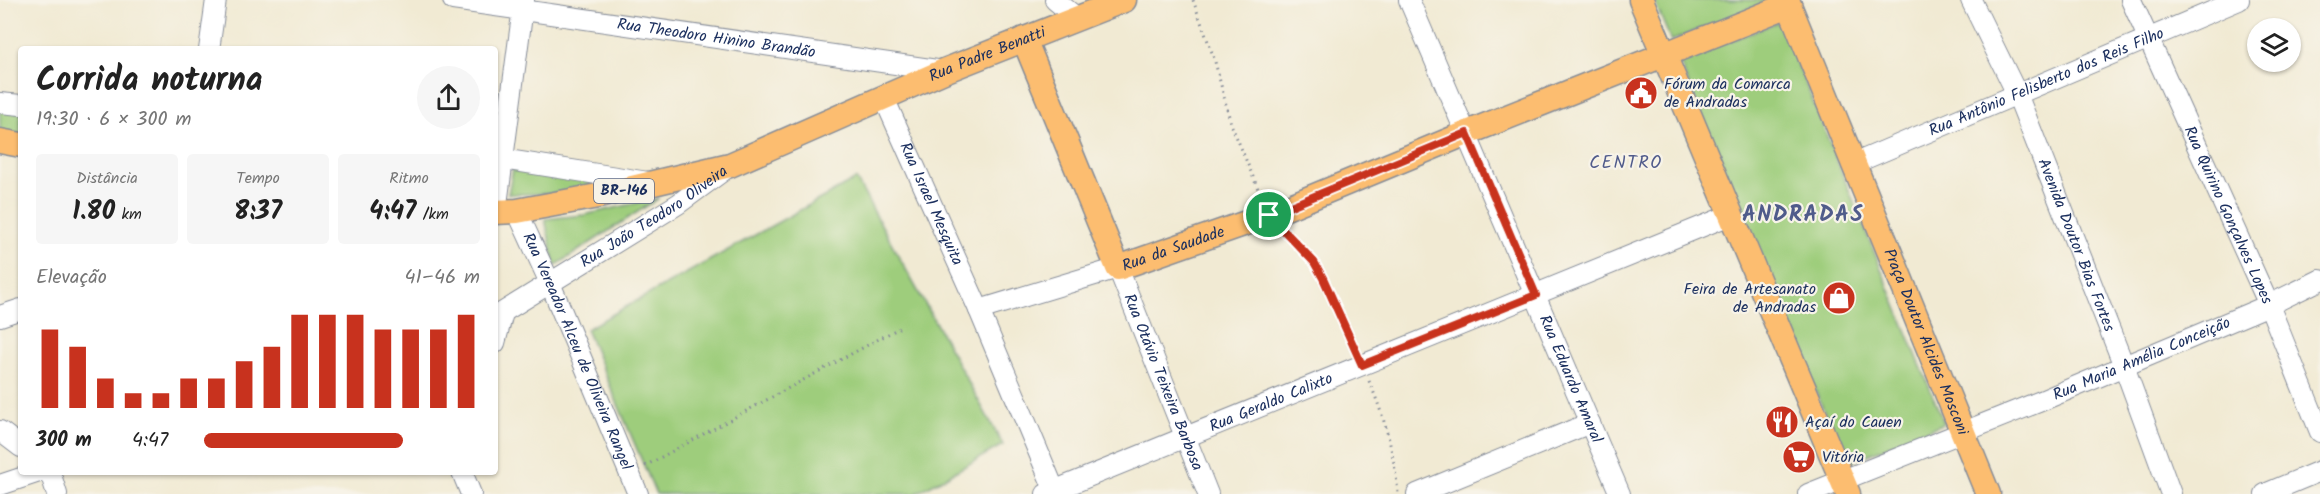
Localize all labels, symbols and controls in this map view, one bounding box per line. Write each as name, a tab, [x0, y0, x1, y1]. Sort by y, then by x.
street label: Rua Theodoro Hinino Brandão	[615, 11, 817, 65]
map controls	[2247, 18, 2301, 72]
button: layers	[2247, 18, 2301, 72]
street label: Rua Padre Benatti	[925, 19, 1050, 89]
street label: Rua Antônio Felisberto dos Reis Filho	[1925, 21, 2168, 143]
text: Corrida noturna	[36, 55, 263, 108]
button: share	[417, 66, 480, 129]
place label: Fórum da Comarca de Andradas	[1664, 72, 1791, 115]
public building icon: Fórum da Comarca de Andradas	[1623, 75, 1659, 111]
text: 19:30 · 6 × 300 m	[36, 104, 191, 136]
street label: Rua Quirino Gonçalves Lopes	[2177, 122, 2280, 308]
street label: Rua Israel Mesquita	[893, 138, 970, 269]
district label: CENTRO	[1589, 149, 1663, 178]
street label: Avenida Doutor Bias Fortes	[2031, 155, 2122, 336]
street label: Rua João Teodoro Oliveira	[575, 159, 733, 274]
text: Distância	[76, 166, 138, 191]
text: Tempo	[236, 166, 280, 191]
text: Ritmo	[389, 166, 429, 191]
road number: BR-146	[594, 179, 654, 203]
pin	[1243, 189, 1294, 240]
text: 1.80	[72, 191, 115, 233]
text: 8:37	[234, 191, 282, 233]
text: 4:47	[369, 191, 416, 233]
icon: arrive	[1252, 198, 1285, 231]
district label: ANDRADAS	[1742, 198, 1864, 233]
text: km	[115, 202, 142, 227]
text: /km	[416, 202, 449, 227]
street label: Rua da Saudade	[1118, 219, 1228, 278]
street label: Rua Vereador Alceu de Oliveira Rangel	[516, 228, 639, 474]
street label: Praça Doutor Alcides Mosconi	[1877, 245, 1976, 440]
text: Elevação	[36, 262, 107, 294]
text: 41–46 m	[404, 262, 480, 294]
place label: Feira de Artesanato de Andradas	[1684, 277, 1816, 320]
shop icon: Feira de Artesanato de Andradas	[1821, 280, 1857, 316]
street label: Rua Otávio Teixeira Barbosa	[1117, 290, 1210, 474]
street label: Rua Maria Amélia Conceição	[2049, 310, 2234, 407]
street label: Rua Eduardo Amaral	[1532, 311, 1609, 447]
street label: Rua Geraldo Calixto	[1205, 366, 1337, 439]
restaurant icon: Açaí do Cauen	[1764, 404, 1800, 440]
place label: Açaí do Cauen	[1805, 410, 1902, 435]
text: 300 m	[36, 425, 92, 457]
text: 4:47	[132, 425, 168, 457]
supermarket icon: Vitória	[1781, 439, 1817, 475]
place label: Vitória	[1822, 445, 1864, 470]

